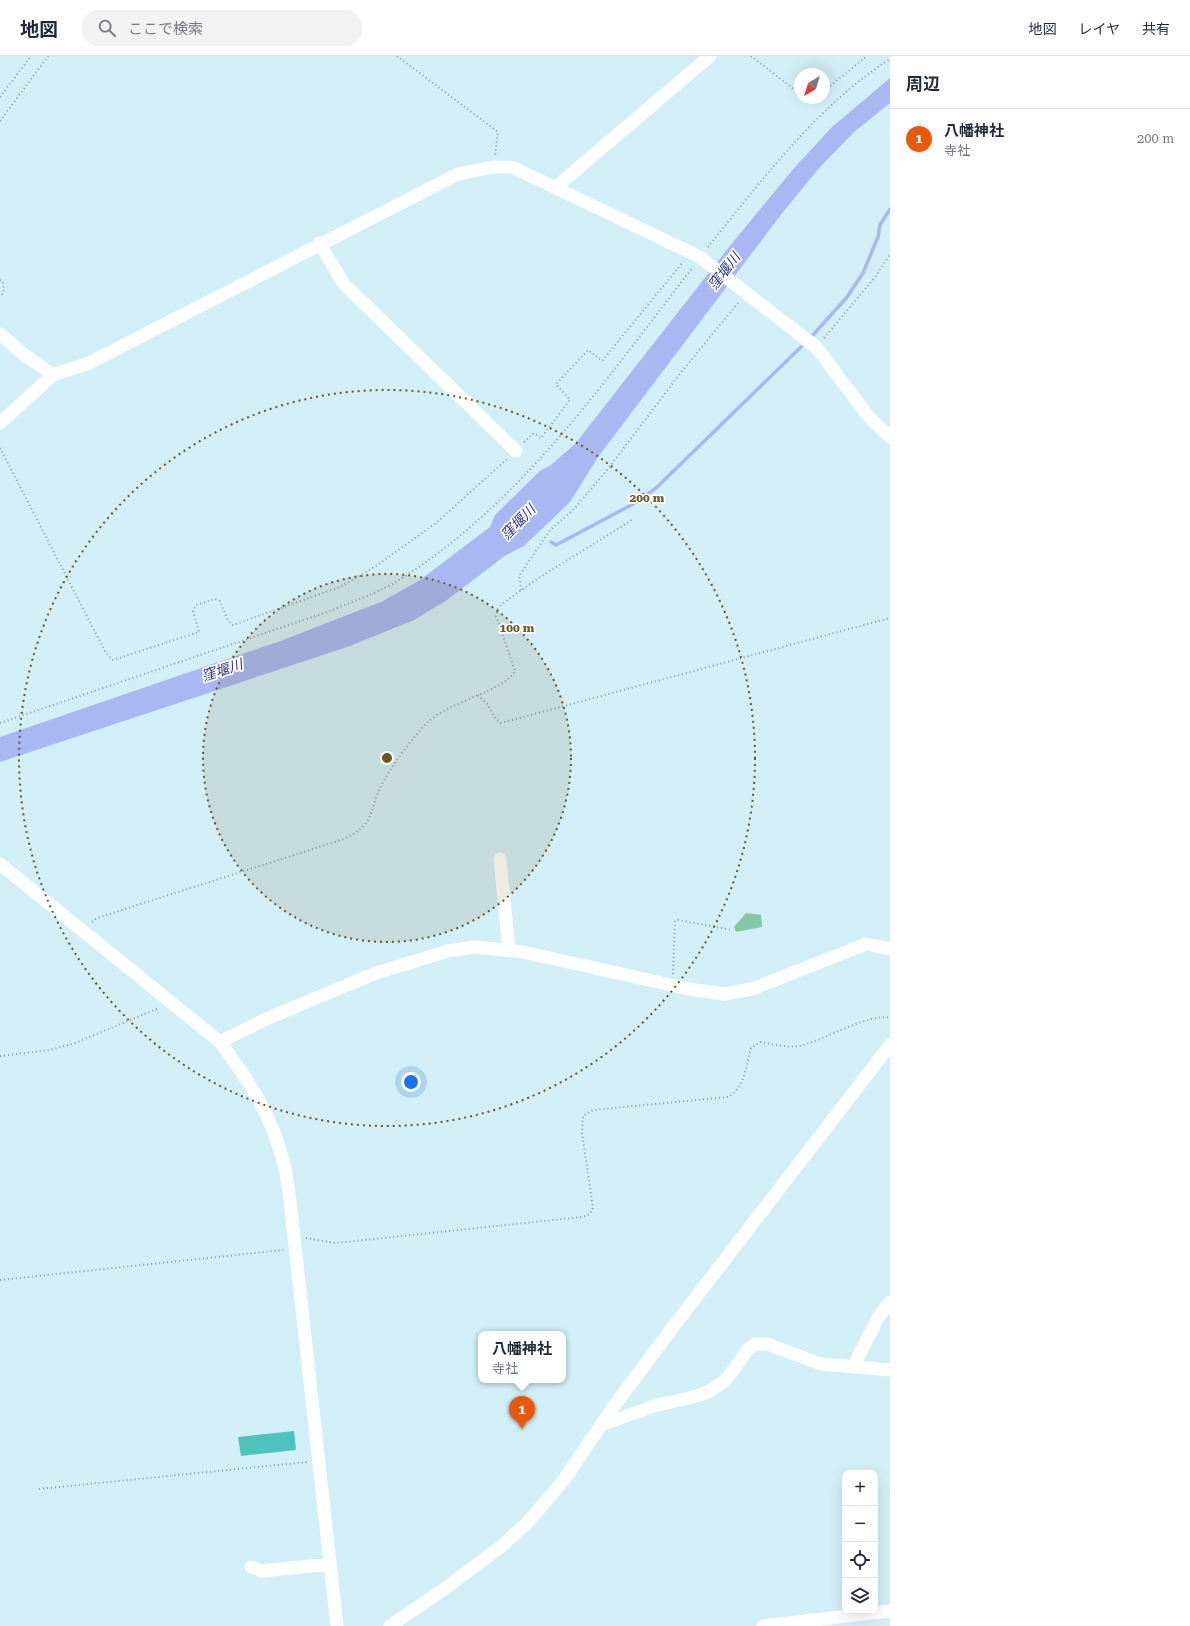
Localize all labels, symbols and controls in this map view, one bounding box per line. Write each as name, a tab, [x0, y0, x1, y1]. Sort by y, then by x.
search box	[82, 10, 362, 46]
icon: search	[96, 17, 118, 39]
text: 地図	[20, 18, 58, 41]
text: ここで検索	[128, 20, 203, 38]
text: 地図	[1028, 21, 1056, 37]
text: レイヤ	[1078, 21, 1120, 37]
text: 共有	[1142, 21, 1170, 37]
north arrow	[794, 68, 830, 104]
text: 周辺	[906, 74, 940, 94]
text: 八幡神社	[944, 122, 1004, 140]
text: 1	[915, 131, 923, 146]
text: 200 m	[1137, 131, 1174, 146]
text: 寺社	[944, 143, 970, 158]
water label: 窪堰川	[705, 248, 744, 292]
text: 200 m	[630, 491, 665, 505]
water label: 窪堰川	[498, 500, 540, 543]
text: 100 m	[500, 621, 535, 635]
water label: 窪堰川	[200, 655, 246, 684]
centre of rings	[380, 751, 394, 765]
your location	[401, 1072, 421, 1092]
popup	[478, 1331, 566, 1383]
text: 八幡神社	[492, 1340, 552, 1358]
text: 寺社	[492, 1361, 518, 1376]
pin: 1	[509, 1396, 535, 1429]
map controls	[842, 1470, 878, 1614]
button: +	[842, 1470, 878, 1506]
button: −	[842, 1506, 878, 1542]
button: locate	[842, 1542, 878, 1578]
button: layers	[842, 1578, 878, 1614]

